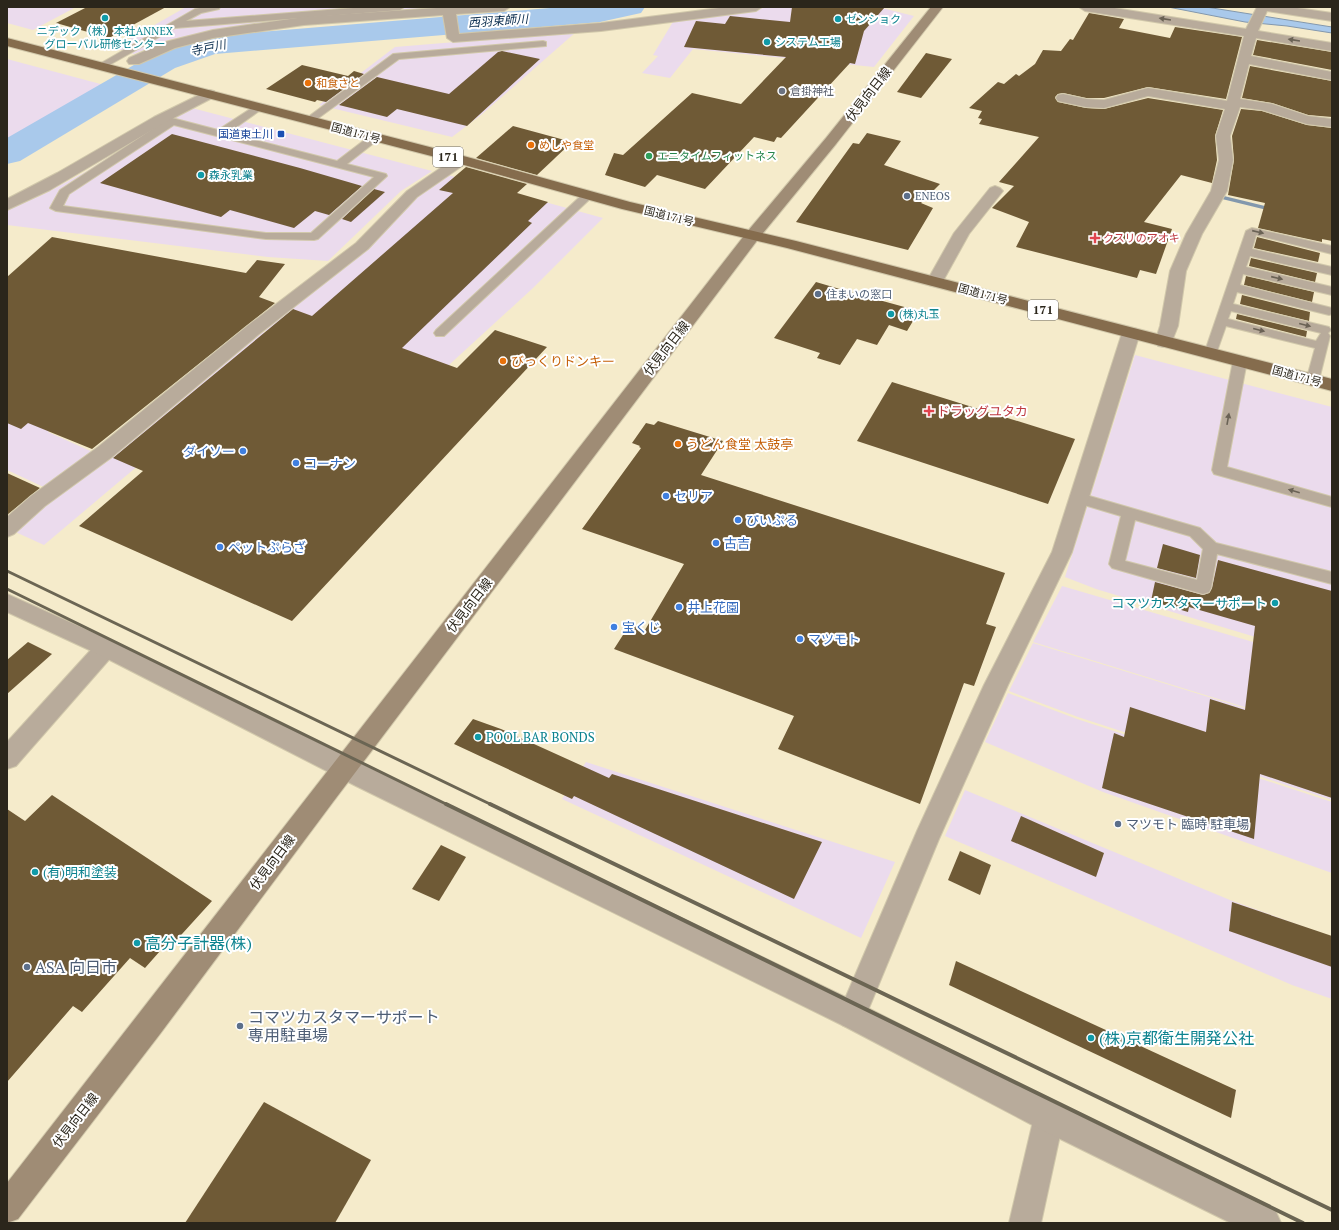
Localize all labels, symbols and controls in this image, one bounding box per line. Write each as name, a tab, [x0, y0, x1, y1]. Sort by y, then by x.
water label: 西羽束師川	[468, 11, 530, 30]
place label: ゼンショク	[846, 12, 901, 26]
marker: ニデック（株）本社ANNEX グローバル研修センター	[100, 13, 110, 23]
marker: ゼンショク	[833, 14, 843, 24]
one-way arrow	[1159, 16, 1171, 22]
place label: ニデック（株）本社ANNEX グローバル研修センター	[37, 24, 174, 51]
place label: システム工場	[775, 35, 841, 49]
water label: 寺戸川	[189, 36, 229, 59]
marker: システム工場	[762, 37, 772, 47]
one-way arrow	[1287, 37, 1300, 43]
street label: 伏見向日線	[841, 63, 895, 125]
place label: 和食さと	[316, 76, 360, 90]
marker: 和食さと	[303, 78, 313, 88]
place label: 倉掛神社	[790, 84, 834, 98]
marker: 倉掛神社	[777, 86, 787, 96]
street label: 国道171号	[330, 120, 382, 146]
place label: 国道東土川	[218, 127, 273, 141]
marker: 国道東土川	[276, 129, 286, 139]
place label: めしや食堂	[539, 138, 594, 152]
marker: めしや食堂	[526, 140, 536, 150]
road number: 171	[433, 147, 463, 167]
place label: エニタイムフィットネス	[657, 149, 777, 163]
marker: エニタイムフィットネス	[644, 151, 654, 161]
place label: 森永乳業	[209, 168, 253, 182]
marker: 森永乳業	[196, 170, 206, 180]
place label: ENEOS	[915, 189, 950, 203]
marker: ENEOS	[902, 191, 912, 201]
street label: 国道171号	[643, 203, 695, 229]
one-way arrow	[1252, 230, 1265, 236]
place label: クスリのアオキ	[1103, 231, 1180, 245]
marker: クスリのアオキ	[1090, 233, 1100, 243]
one-way arrow	[1271, 275, 1283, 281]
street label: 国道171号	[957, 281, 1009, 307]
place label: 住まいの窓口	[826, 287, 892, 301]
marker: 住まいの窓口	[813, 289, 823, 299]
road number: 171	[1028, 300, 1058, 320]
place label: (株)丸玉	[899, 307, 940, 321]
marker: (株)丸玉	[886, 309, 896, 319]
street label: 伏見向日線	[639, 317, 693, 379]
one-way arrow	[1298, 323, 1311, 329]
one-way arrow	[1253, 327, 1265, 333]
place label: びっくりドンキー	[511, 352, 615, 370]
marker: びっくりドンキー	[498, 356, 508, 366]
street label: 国道171号	[1271, 363, 1323, 389]
place label: ドラッグユタカ	[937, 402, 1028, 420]
marker: ドラッグユタカ	[924, 406, 934, 416]
one-way arrow	[1225, 413, 1231, 425]
place label: うどん食堂 太鼓亭	[686, 435, 793, 453]
marker: うどん食堂 太鼓亭	[673, 439, 683, 449]
place label: ダイソー	[183, 442, 235, 460]
marker: ダイソー	[238, 446, 248, 456]
place label: コーナン	[304, 454, 356, 472]
marker: コーナン	[291, 458, 301, 468]
place label: セリア	[674, 487, 713, 505]
one-way arrow	[1288, 488, 1300, 494]
marker: セリア	[661, 491, 671, 501]
place label: ぴいぷる	[746, 511, 798, 529]
marker: ぴいぷる	[733, 515, 743, 525]
place label: 古吉	[724, 534, 750, 552]
place label: ペットぷらざ	[228, 538, 306, 556]
marker: 古吉	[711, 538, 721, 548]
marker: ペットぷらざ	[215, 542, 225, 552]
street label: 伏見向日線	[442, 574, 496, 636]
place label: コマツカスタマーサポート	[1111, 594, 1267, 612]
place label: 井上花園	[687, 598, 739, 616]
marker: コマツカスタマーサポート	[1270, 598, 1280, 608]
marker: 井上花園	[674, 602, 684, 612]
place label: 宝くじ	[622, 618, 661, 636]
marker: 宝くじ	[609, 622, 619, 632]
place label: マツモト	[808, 630, 860, 648]
marker: マツモト	[795, 634, 805, 644]
place label: POOL BAR BONDS	[486, 728, 595, 746]
marker: POOL BAR BONDS	[473, 732, 483, 742]
place label: マツモト 臨時 駐車場	[1126, 815, 1249, 833]
marker: マツモト 臨時 駐車場	[1113, 819, 1123, 829]
street label: 伏見向日線	[245, 831, 299, 893]
place label: (有)明和塗装	[43, 863, 117, 881]
marker: (有)明和塗装	[30, 867, 40, 877]
place label: 高分子計器(株)	[145, 932, 252, 954]
marker: 高分子計器(株)	[132, 938, 142, 948]
place label: ASA 向日市	[35, 956, 117, 978]
marker: ASA 向日市	[22, 962, 32, 972]
place label: コマツカスタマーサポート 専用駐車場	[248, 1006, 440, 1046]
marker: コマツカスタマーサポート 専用駐車場	[235, 1021, 245, 1031]
place label: (株)京都衛生開発公社	[1099, 1027, 1254, 1049]
marker: (株)京都衛生開発公社	[1086, 1033, 1096, 1043]
street label: 伏見向日線	[48, 1089, 102, 1151]

